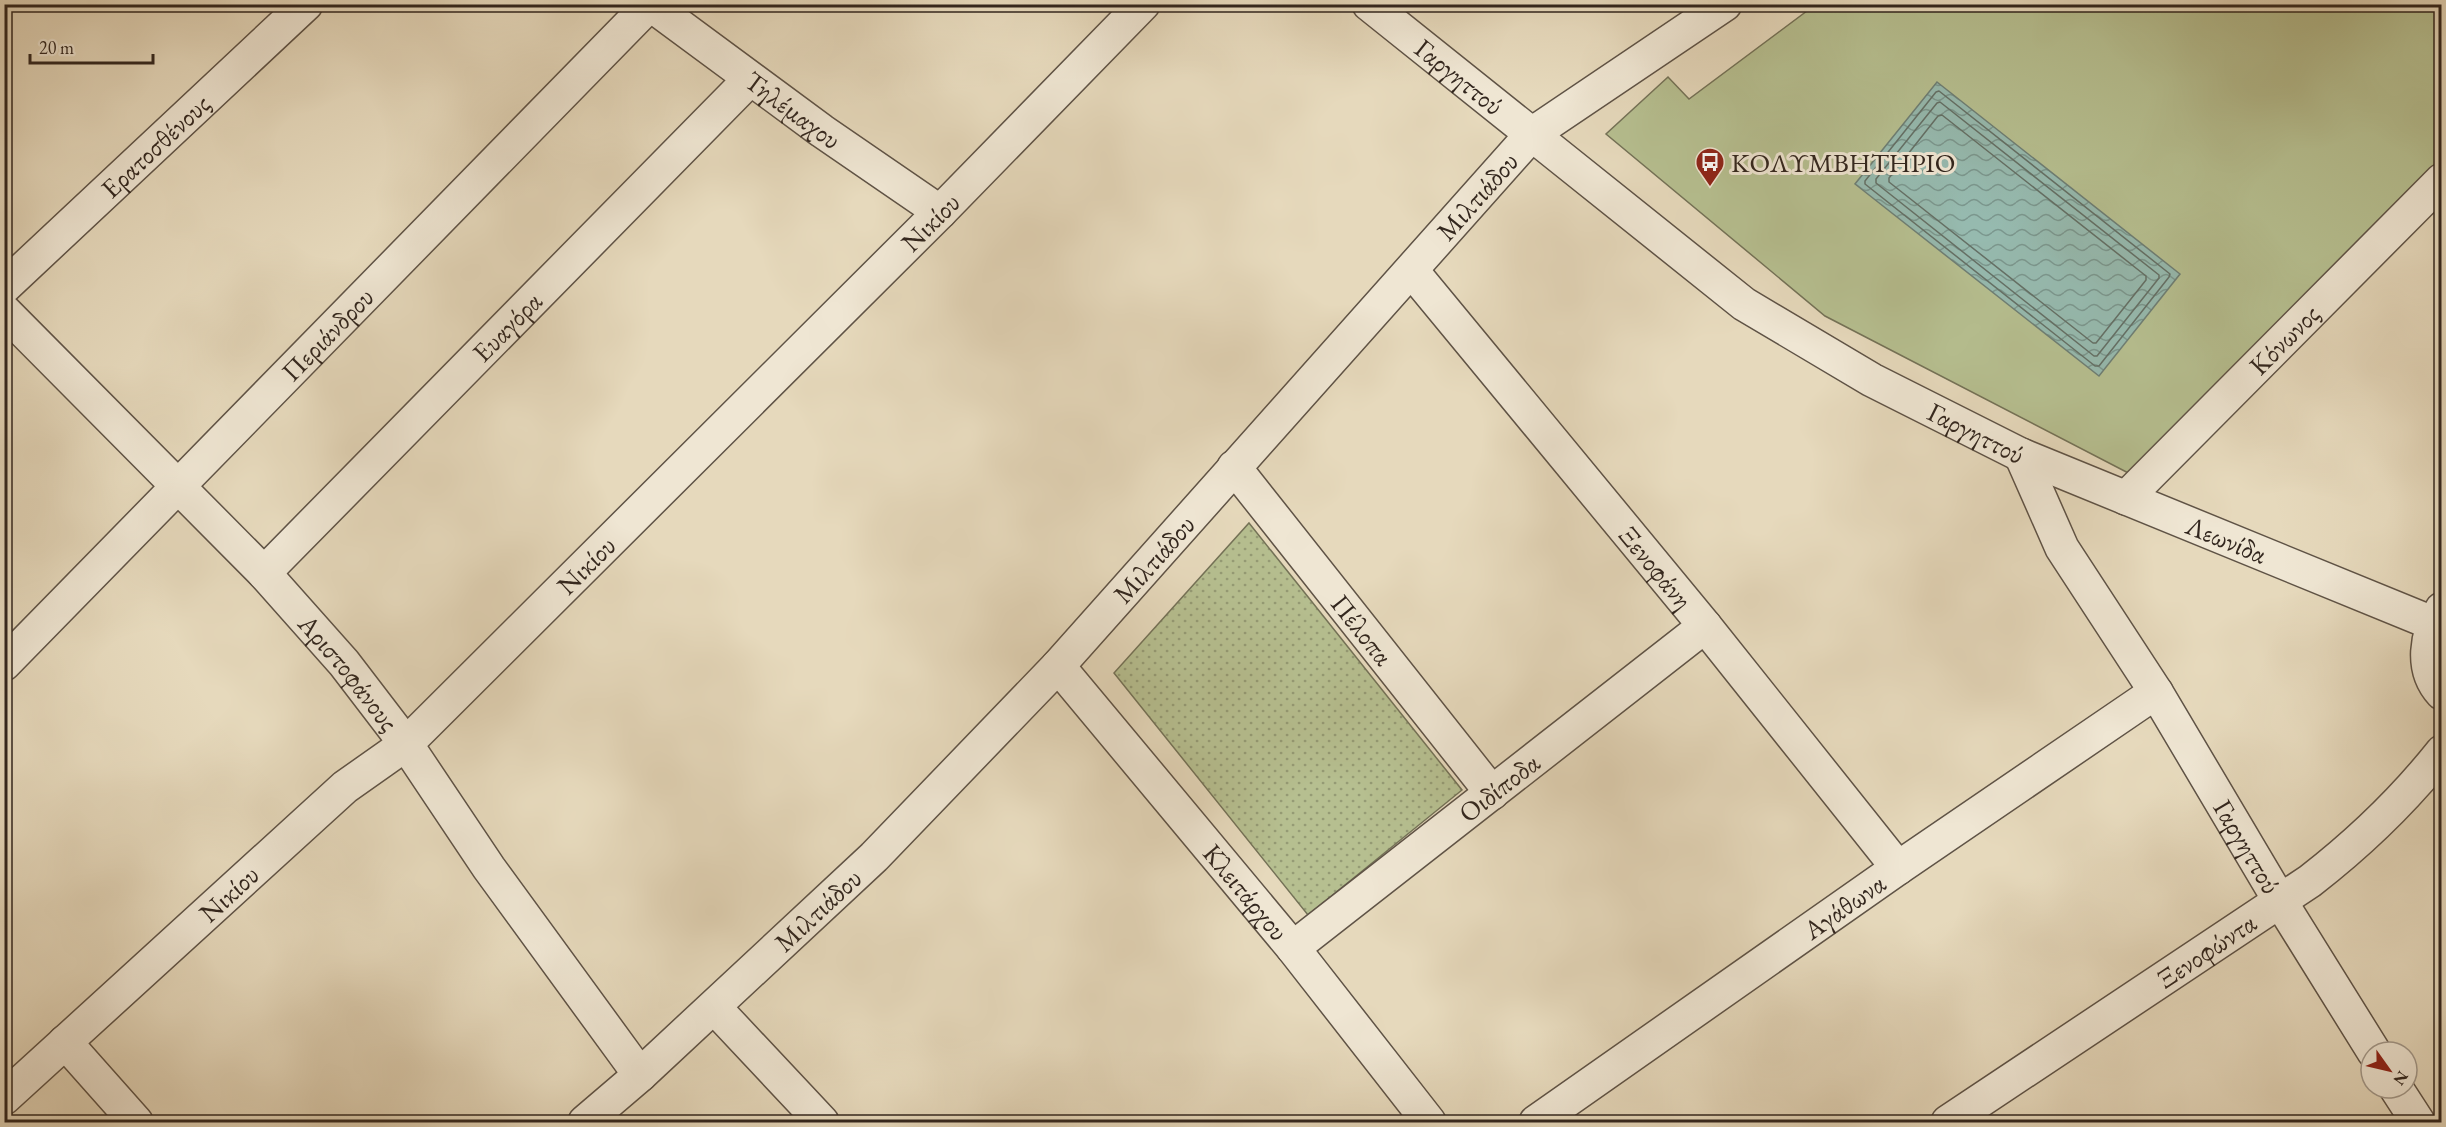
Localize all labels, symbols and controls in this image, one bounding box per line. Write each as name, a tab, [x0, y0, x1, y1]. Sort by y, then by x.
scale bar	[30, 27, 153, 65]
street label: Γαργηττού	[1408, 30, 1511, 123]
text: 20 m	[39, 36, 74, 59]
street label: Τηλέμαχου	[738, 63, 848, 157]
street label: Ερατοσθένους	[93, 86, 217, 205]
street label: Μιλτιάδου	[1428, 144, 1526, 247]
place label: ΚΟΛΥΜΒΗΤΗΡΙΟ	[1731, 145, 1955, 180]
bus stop icon: ΚΟΛΥΜΒΗΤΗΡΙΟ	[1694, 146, 1726, 188]
street label: Νικίου	[893, 185, 967, 259]
street label: Περιάνδρου	[273, 279, 381, 388]
street label: Ευαγόρα	[464, 283, 550, 369]
street label: Κόνωνος	[2241, 296, 2327, 382]
street label: Γαργηττού	[1922, 394, 2031, 472]
street label: Μιλτιάδου	[1105, 507, 1202, 610]
street label: Λεωνίδα	[2180, 507, 2273, 571]
street label: Ξενοφάνη	[1612, 518, 1701, 616]
street label: Νικίου	[549, 528, 623, 602]
street label: Πέλοπα	[1324, 587, 1402, 673]
street label: Αριστοφάνους	[290, 606, 407, 738]
street label: Οιδίποδα	[1451, 744, 1547, 830]
street label: Γαργηττού	[2206, 793, 2289, 900]
street label: Κλειτάρχου	[1196, 836, 1297, 948]
street label: Νικίου	[191, 857, 266, 929]
street label: Μιλτιάδου	[766, 860, 869, 959]
street label: Αγάθωνα	[1795, 865, 1892, 948]
street label: Ξενοφώντα	[2150, 904, 2263, 996]
north arrow	[2359, 1040, 2419, 1100]
text: N	[2389, 1067, 2413, 1089]

